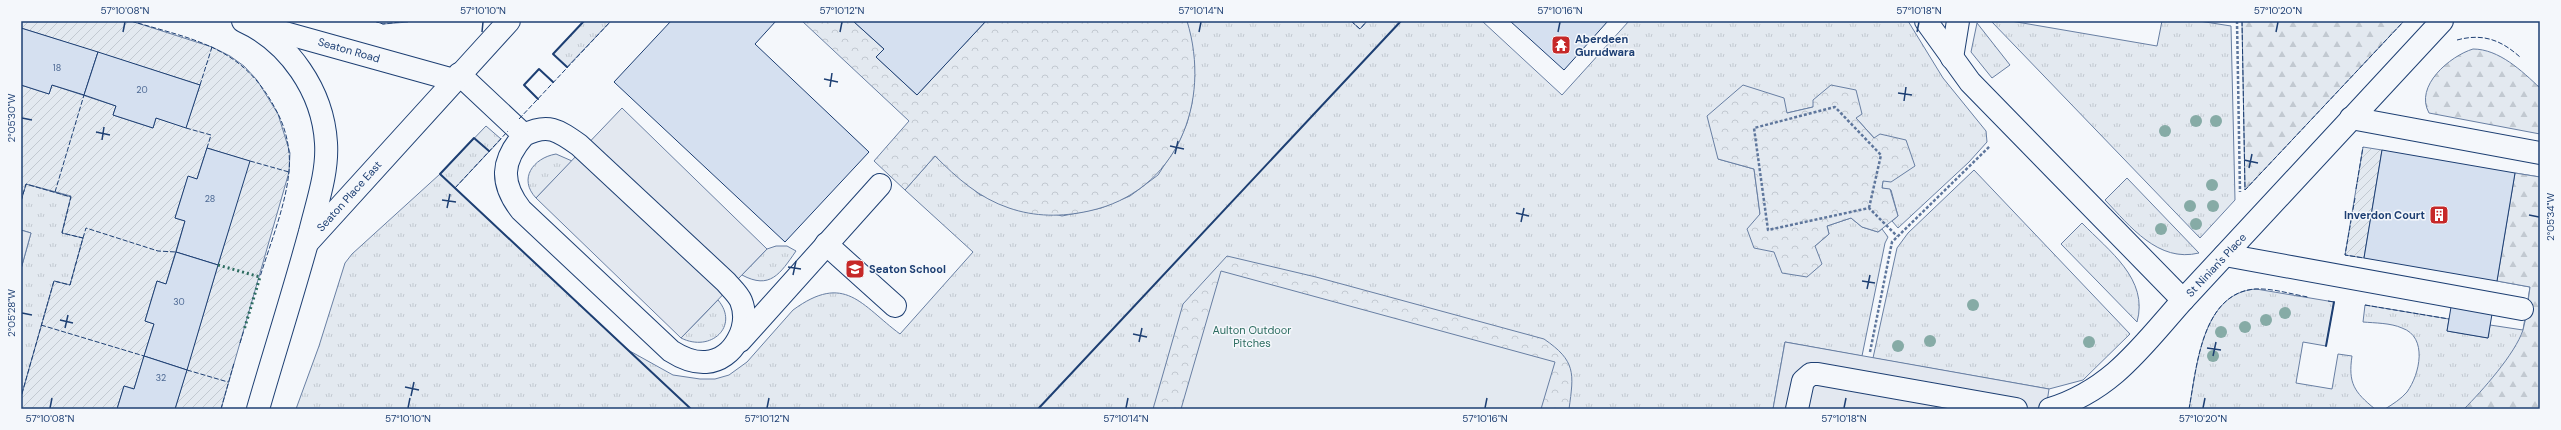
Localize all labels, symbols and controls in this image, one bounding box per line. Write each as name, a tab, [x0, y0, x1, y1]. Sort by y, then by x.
text: 57°10'08"N	[101, 4, 150, 17]
text: 57°10'10"N	[460, 4, 506, 17]
text: 57°10'12"N	[820, 4, 865, 17]
text: 57°10'14"N	[1178, 4, 1224, 17]
text: 57°10'16"N	[1537, 4, 1583, 17]
text: 57°10'18"N	[1896, 4, 1942, 17]
text: 57°10'20"N	[2254, 4, 2302, 17]
place label: Aberdeen Gurudwara	[1575, 32, 1635, 59]
street label: Seaton Road	[316, 34, 382, 66]
temple icon: Aberdeen Gurudwara	[1550, 34, 1572, 56]
house number: 18	[53, 62, 61, 74]
house number: 20	[136, 84, 148, 96]
text: 2°05'30"W	[5, 93, 18, 142]
street label: Seaton Place East	[314, 158, 384, 234]
house number: 28	[205, 193, 215, 205]
text: 2°05'34"W	[2544, 193, 2557, 241]
building icon: Inverdon Court	[2428, 204, 2450, 226]
place label: Inverdon Court	[2344, 208, 2425, 222]
street label: St Ninian's Place	[2183, 230, 2249, 300]
school or university icon: Seaton School	[844, 258, 866, 280]
place label: Seaton School	[869, 262, 946, 276]
text: 2°05'28"W	[5, 289, 18, 337]
house number: 30	[173, 296, 185, 308]
park label: Aulton Outdoor Pitches	[1213, 323, 1291, 350]
house number: 32	[156, 372, 166, 384]
text: 57°10'08"N	[26, 412, 75, 425]
text: 57°10'10"N	[385, 412, 431, 425]
text: 57°10'12"N	[745, 412, 790, 425]
text: 57°10'14"N	[1103, 412, 1149, 425]
text: 57°10'16"N	[1462, 412, 1508, 425]
text: 57°10'18"N	[1821, 412, 1867, 425]
text: 57°10'20"N	[2179, 412, 2227, 425]

